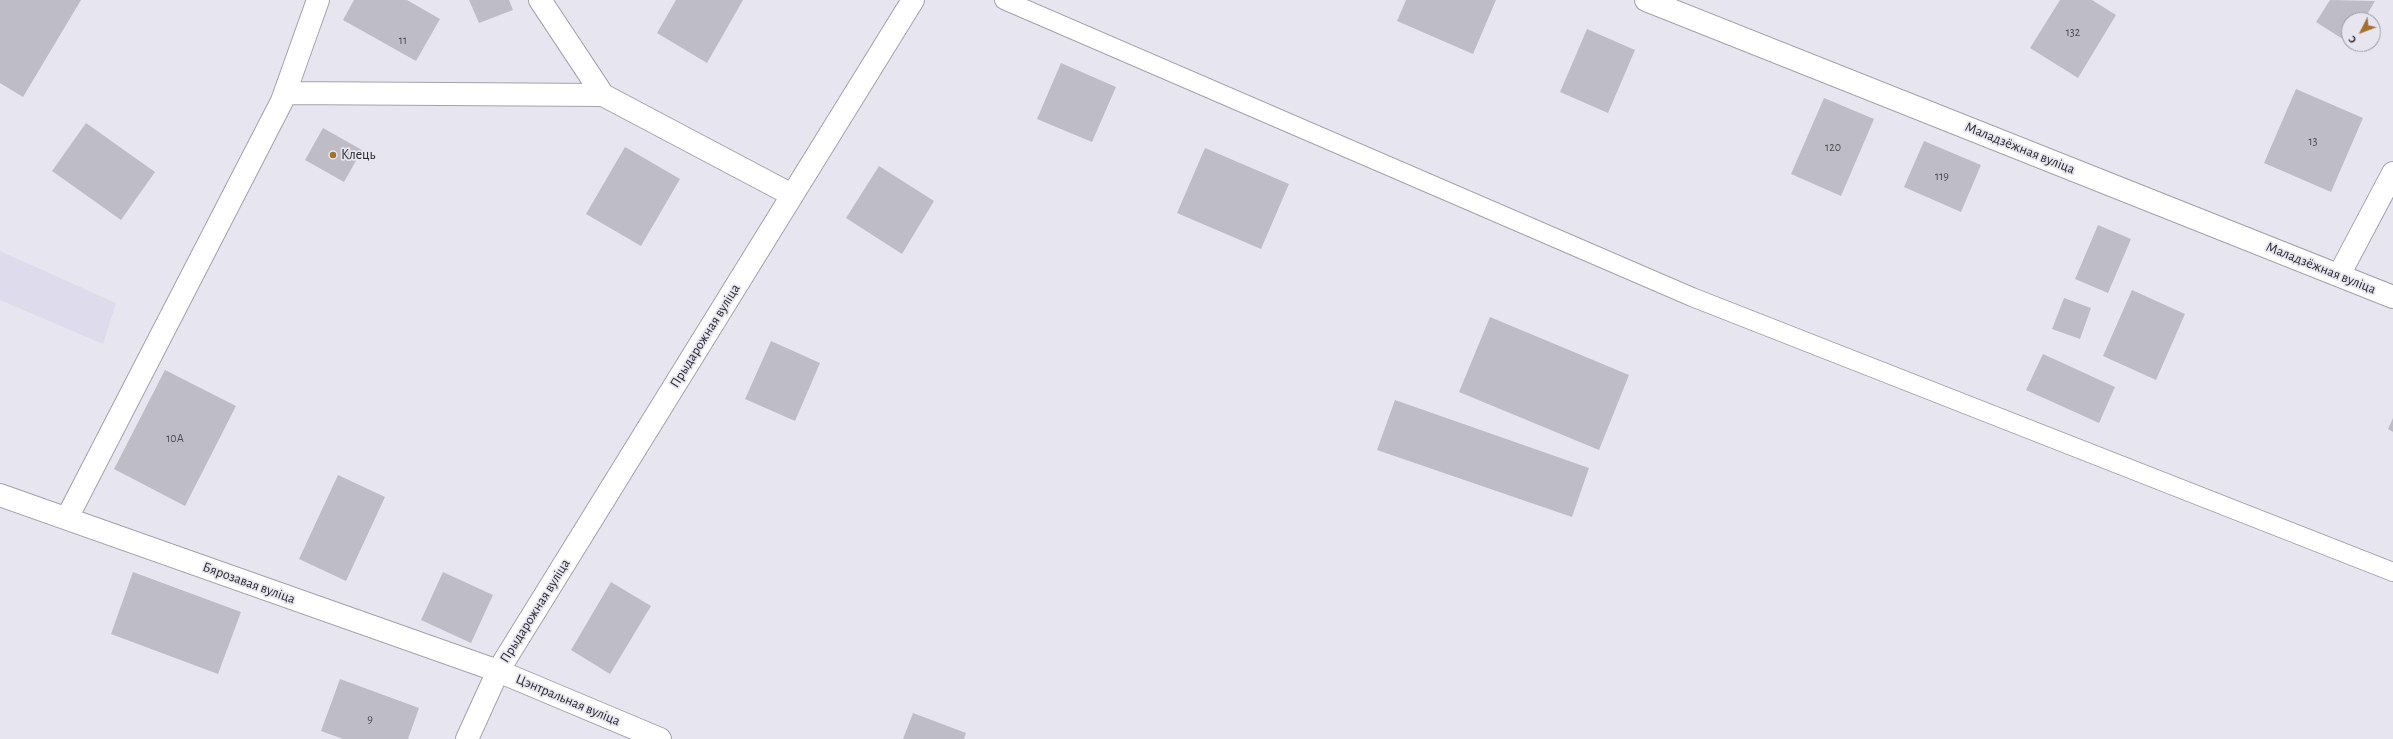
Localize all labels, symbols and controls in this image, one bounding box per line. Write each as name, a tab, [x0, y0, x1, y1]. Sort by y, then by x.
north arrow	[2341, 12, 2381, 52]
house number: 132	[2066, 25, 2080, 39]
house number: 11	[399, 33, 407, 47]
text: С	[2346, 34, 2359, 46]
street label: Маладзёжная вуліца	[1963, 118, 2077, 178]
house number: 13	[2308, 134, 2318, 148]
house number: 120	[1825, 140, 1841, 154]
place label: Клець	[341, 147, 375, 163]
marker: Клець	[328, 150, 338, 160]
house number: 119	[1935, 169, 1949, 183]
street label: Маладзёжная вуліца	[2264, 238, 2378, 298]
street label: Прыдарожная вуліца	[666, 281, 744, 391]
house number: 10А	[166, 431, 184, 445]
street label: Прыдарожная вуліца	[496, 556, 574, 666]
street label: Бярозавая вуліца	[200, 558, 298, 608]
street label: Цэнтральная вуліца	[513, 670, 623, 730]
house number: 9	[367, 712, 373, 726]

